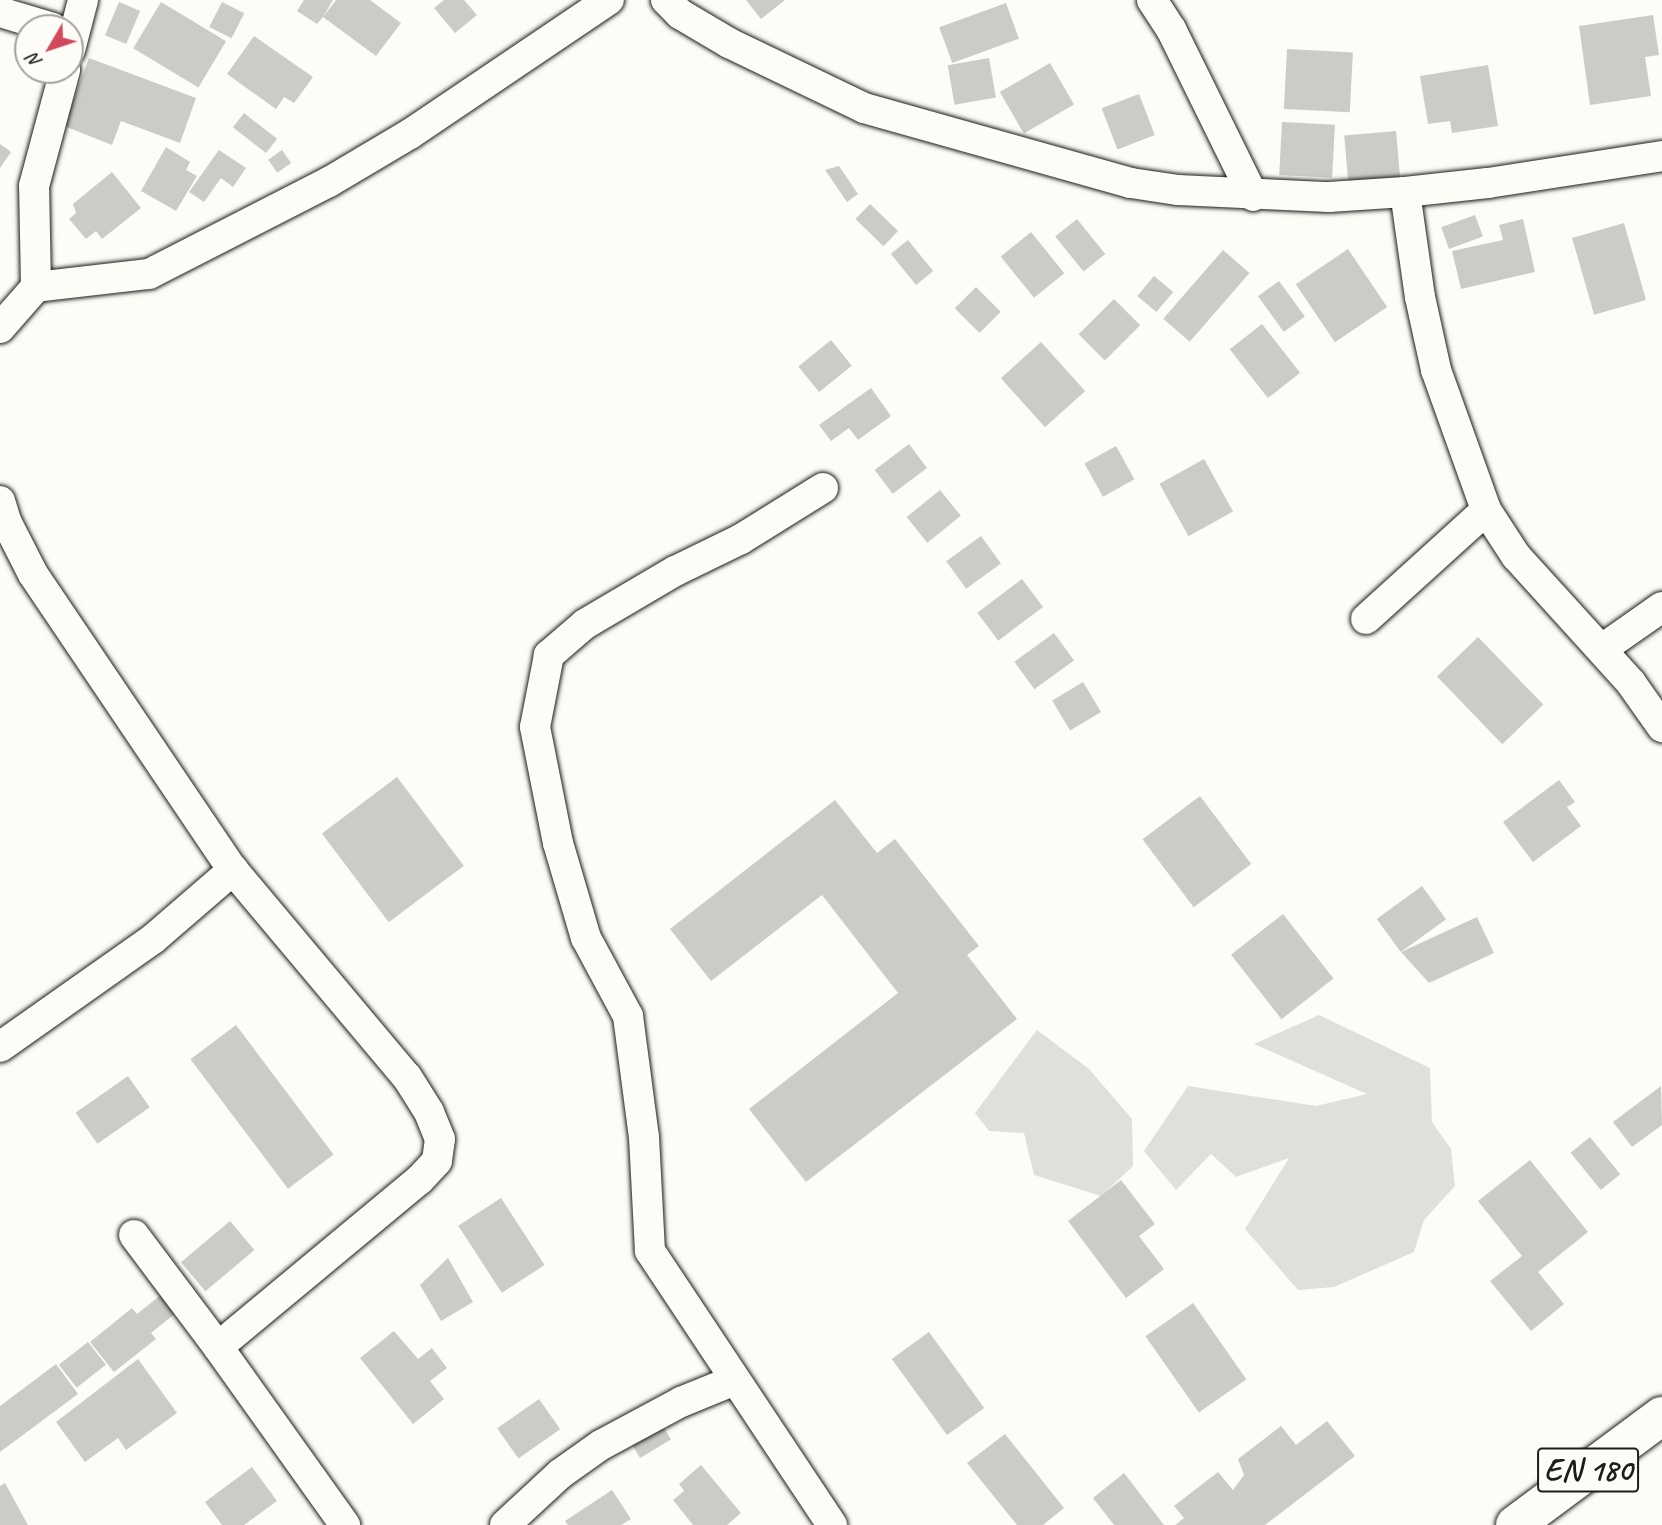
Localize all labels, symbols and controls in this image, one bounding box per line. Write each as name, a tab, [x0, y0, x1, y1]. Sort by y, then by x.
north arrow	[14, 14, 84, 84]
text: N	[21, 49, 47, 73]
road number: EN 180	[1536, 1442, 1640, 1498]

